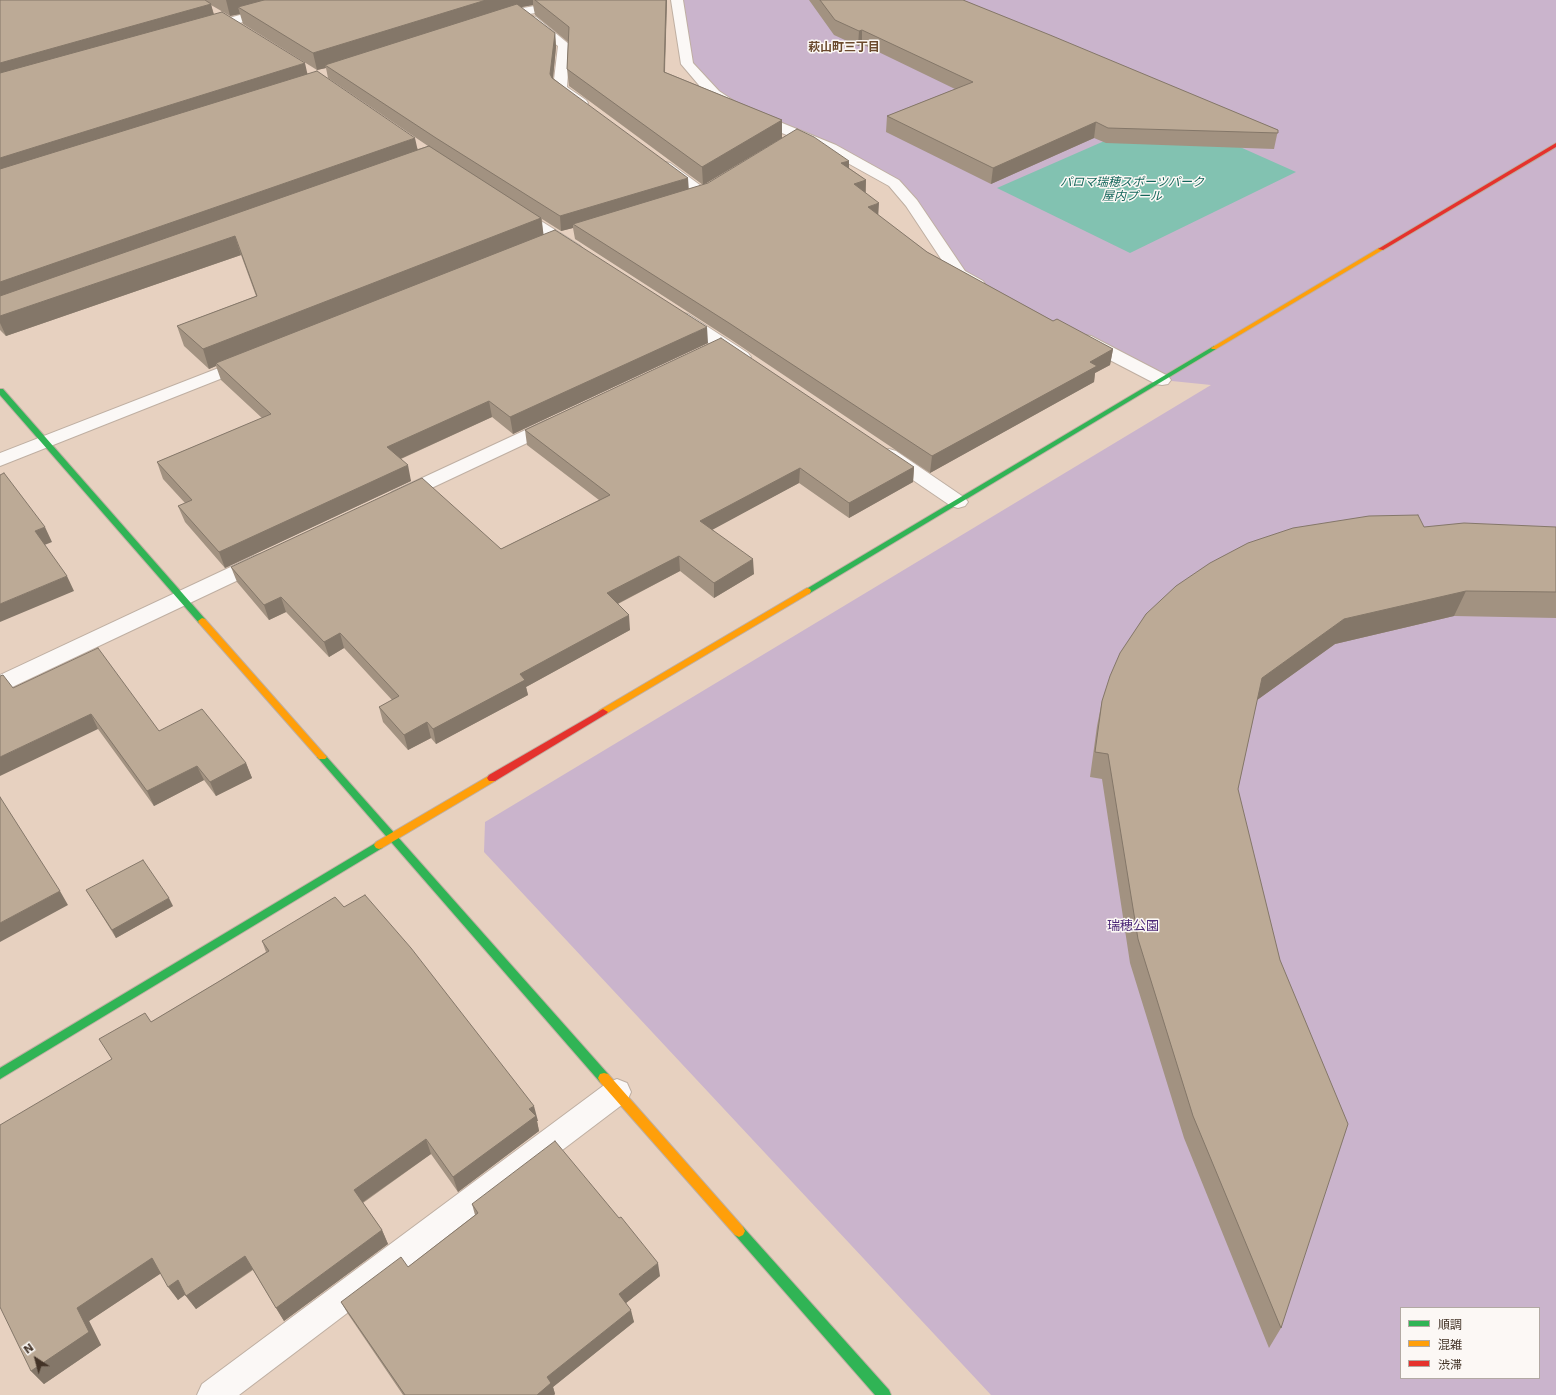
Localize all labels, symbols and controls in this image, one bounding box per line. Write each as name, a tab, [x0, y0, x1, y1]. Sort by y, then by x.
district label: 萩山町三丁目	[808, 41, 880, 55]
water label: パロマ瑞穂スポーツパーク 屋内プール	[1060, 176, 1204, 204]
park label: 瑞穂公園	[1107, 919, 1159, 935]
legend	[1400, 1307, 1540, 1379]
text: 順調	[1438, 1318, 1462, 1332]
text: 混雑	[1438, 1338, 1462, 1352]
north arrow	[16, 1339, 56, 1379]
text: N	[21, 1341, 36, 1357]
text: 渋滞	[1438, 1358, 1462, 1372]

